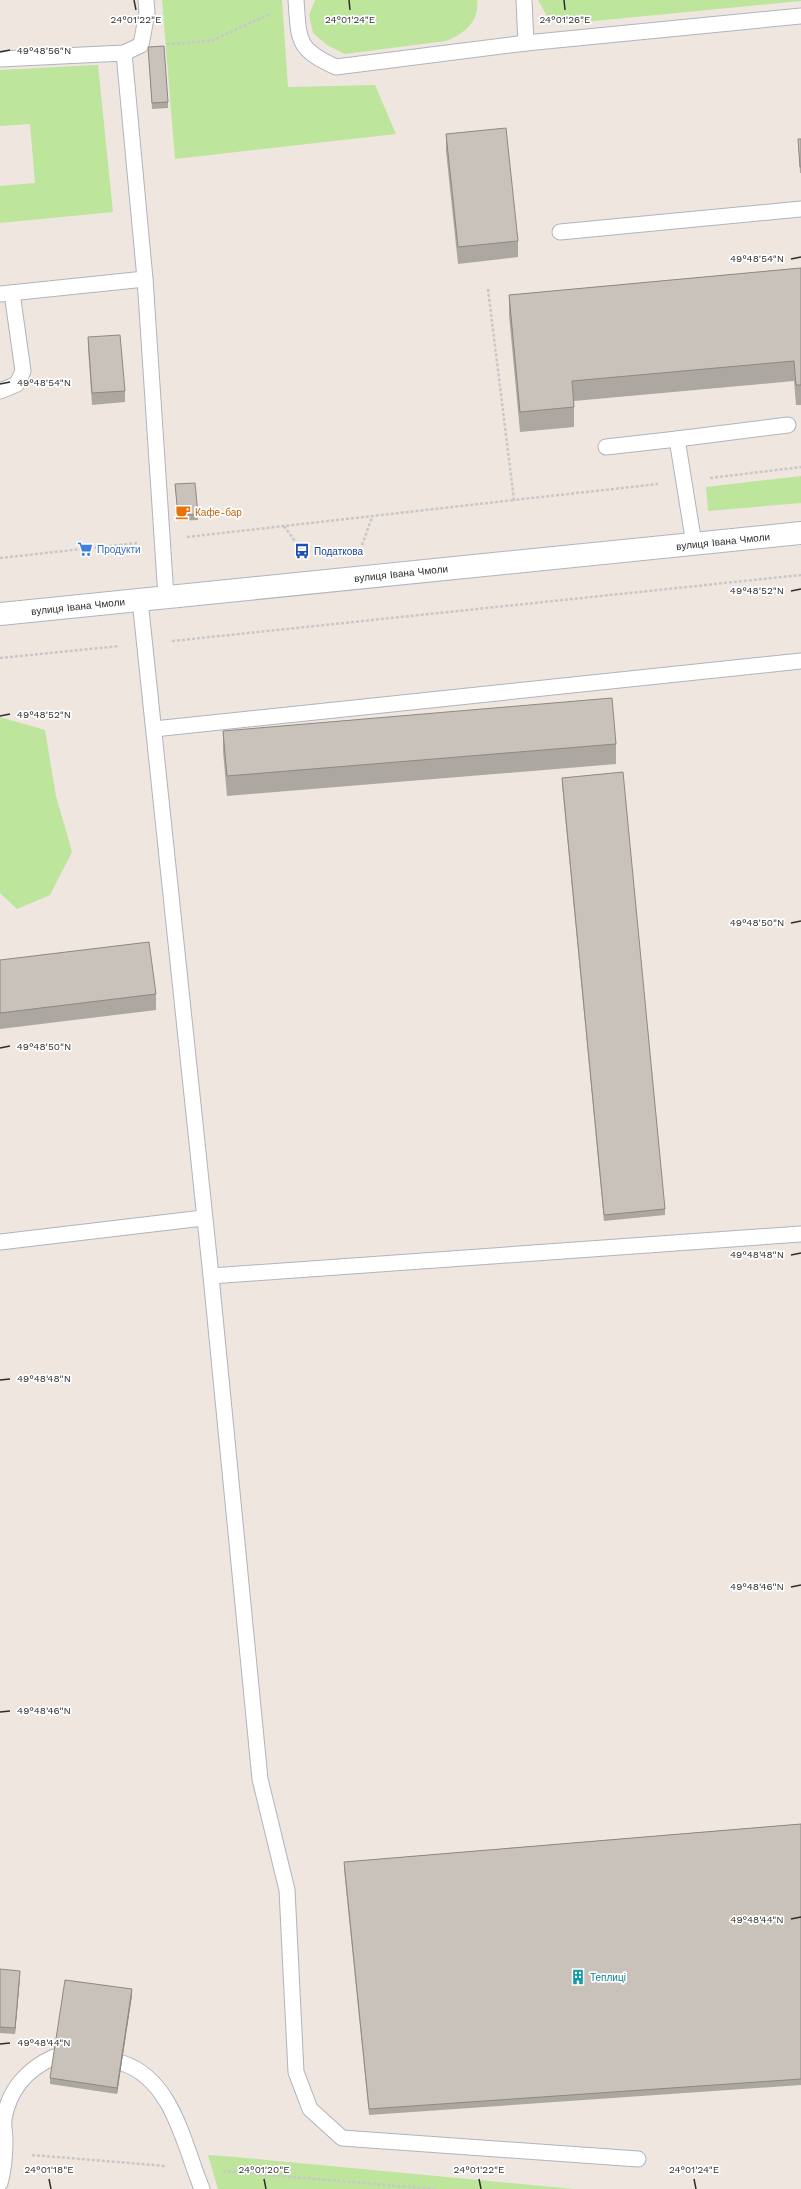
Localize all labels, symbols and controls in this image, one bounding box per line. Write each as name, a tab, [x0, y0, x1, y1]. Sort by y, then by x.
text: 24°01'22"E	[111, 14, 161, 25]
text: 24°01'24"E	[325, 14, 375, 25]
text: 24°01'26"E	[539, 14, 591, 25]
text: 49°48'56"N	[17, 45, 71, 56]
text: 49°48'54"N	[730, 253, 784, 264]
text: 49°48'54"N	[17, 377, 71, 388]
cafe icon: Кафе-бар	[174, 503, 192, 521]
place label: Кафе-бар	[195, 507, 242, 518]
street label: вулиця Івана Чмоли	[676, 531, 770, 552]
supermarket icon: Продукти	[76, 540, 94, 558]
bus stop icon: Податкова	[293, 542, 311, 560]
place label: Продукти	[97, 544, 141, 555]
place label: Податкова	[314, 546, 364, 557]
street label: вулиця Івана Чмоли	[354, 563, 448, 584]
text: 49°48'52"N	[730, 585, 784, 596]
street label: вулиця Івана Чмоли	[31, 596, 125, 617]
text: 49°48'52"N	[17, 709, 71, 720]
text: 49°48'50"N	[730, 917, 784, 928]
text: 49°48'50"N	[17, 1041, 71, 1052]
text: 49°48'48"N	[730, 1249, 784, 1260]
text: 49°48'48"N	[17, 1373, 71, 1384]
text: 49°48'46"N	[730, 1581, 784, 1592]
text: 49°48'46"N	[17, 1705, 71, 1716]
text: 49°48'44"N	[730, 1914, 784, 1925]
building icon: Теплиці	[569, 1968, 587, 1986]
place label: Теплиці	[590, 1972, 626, 1983]
text: 49°48'44"N	[17, 2037, 71, 2048]
text: 24°01'18"E	[24, 2164, 74, 2175]
text: 24°01'20"E	[238, 2164, 290, 2175]
text: 24°01'22"E	[454, 2164, 504, 2175]
text: 24°01'24"E	[669, 2164, 719, 2175]

